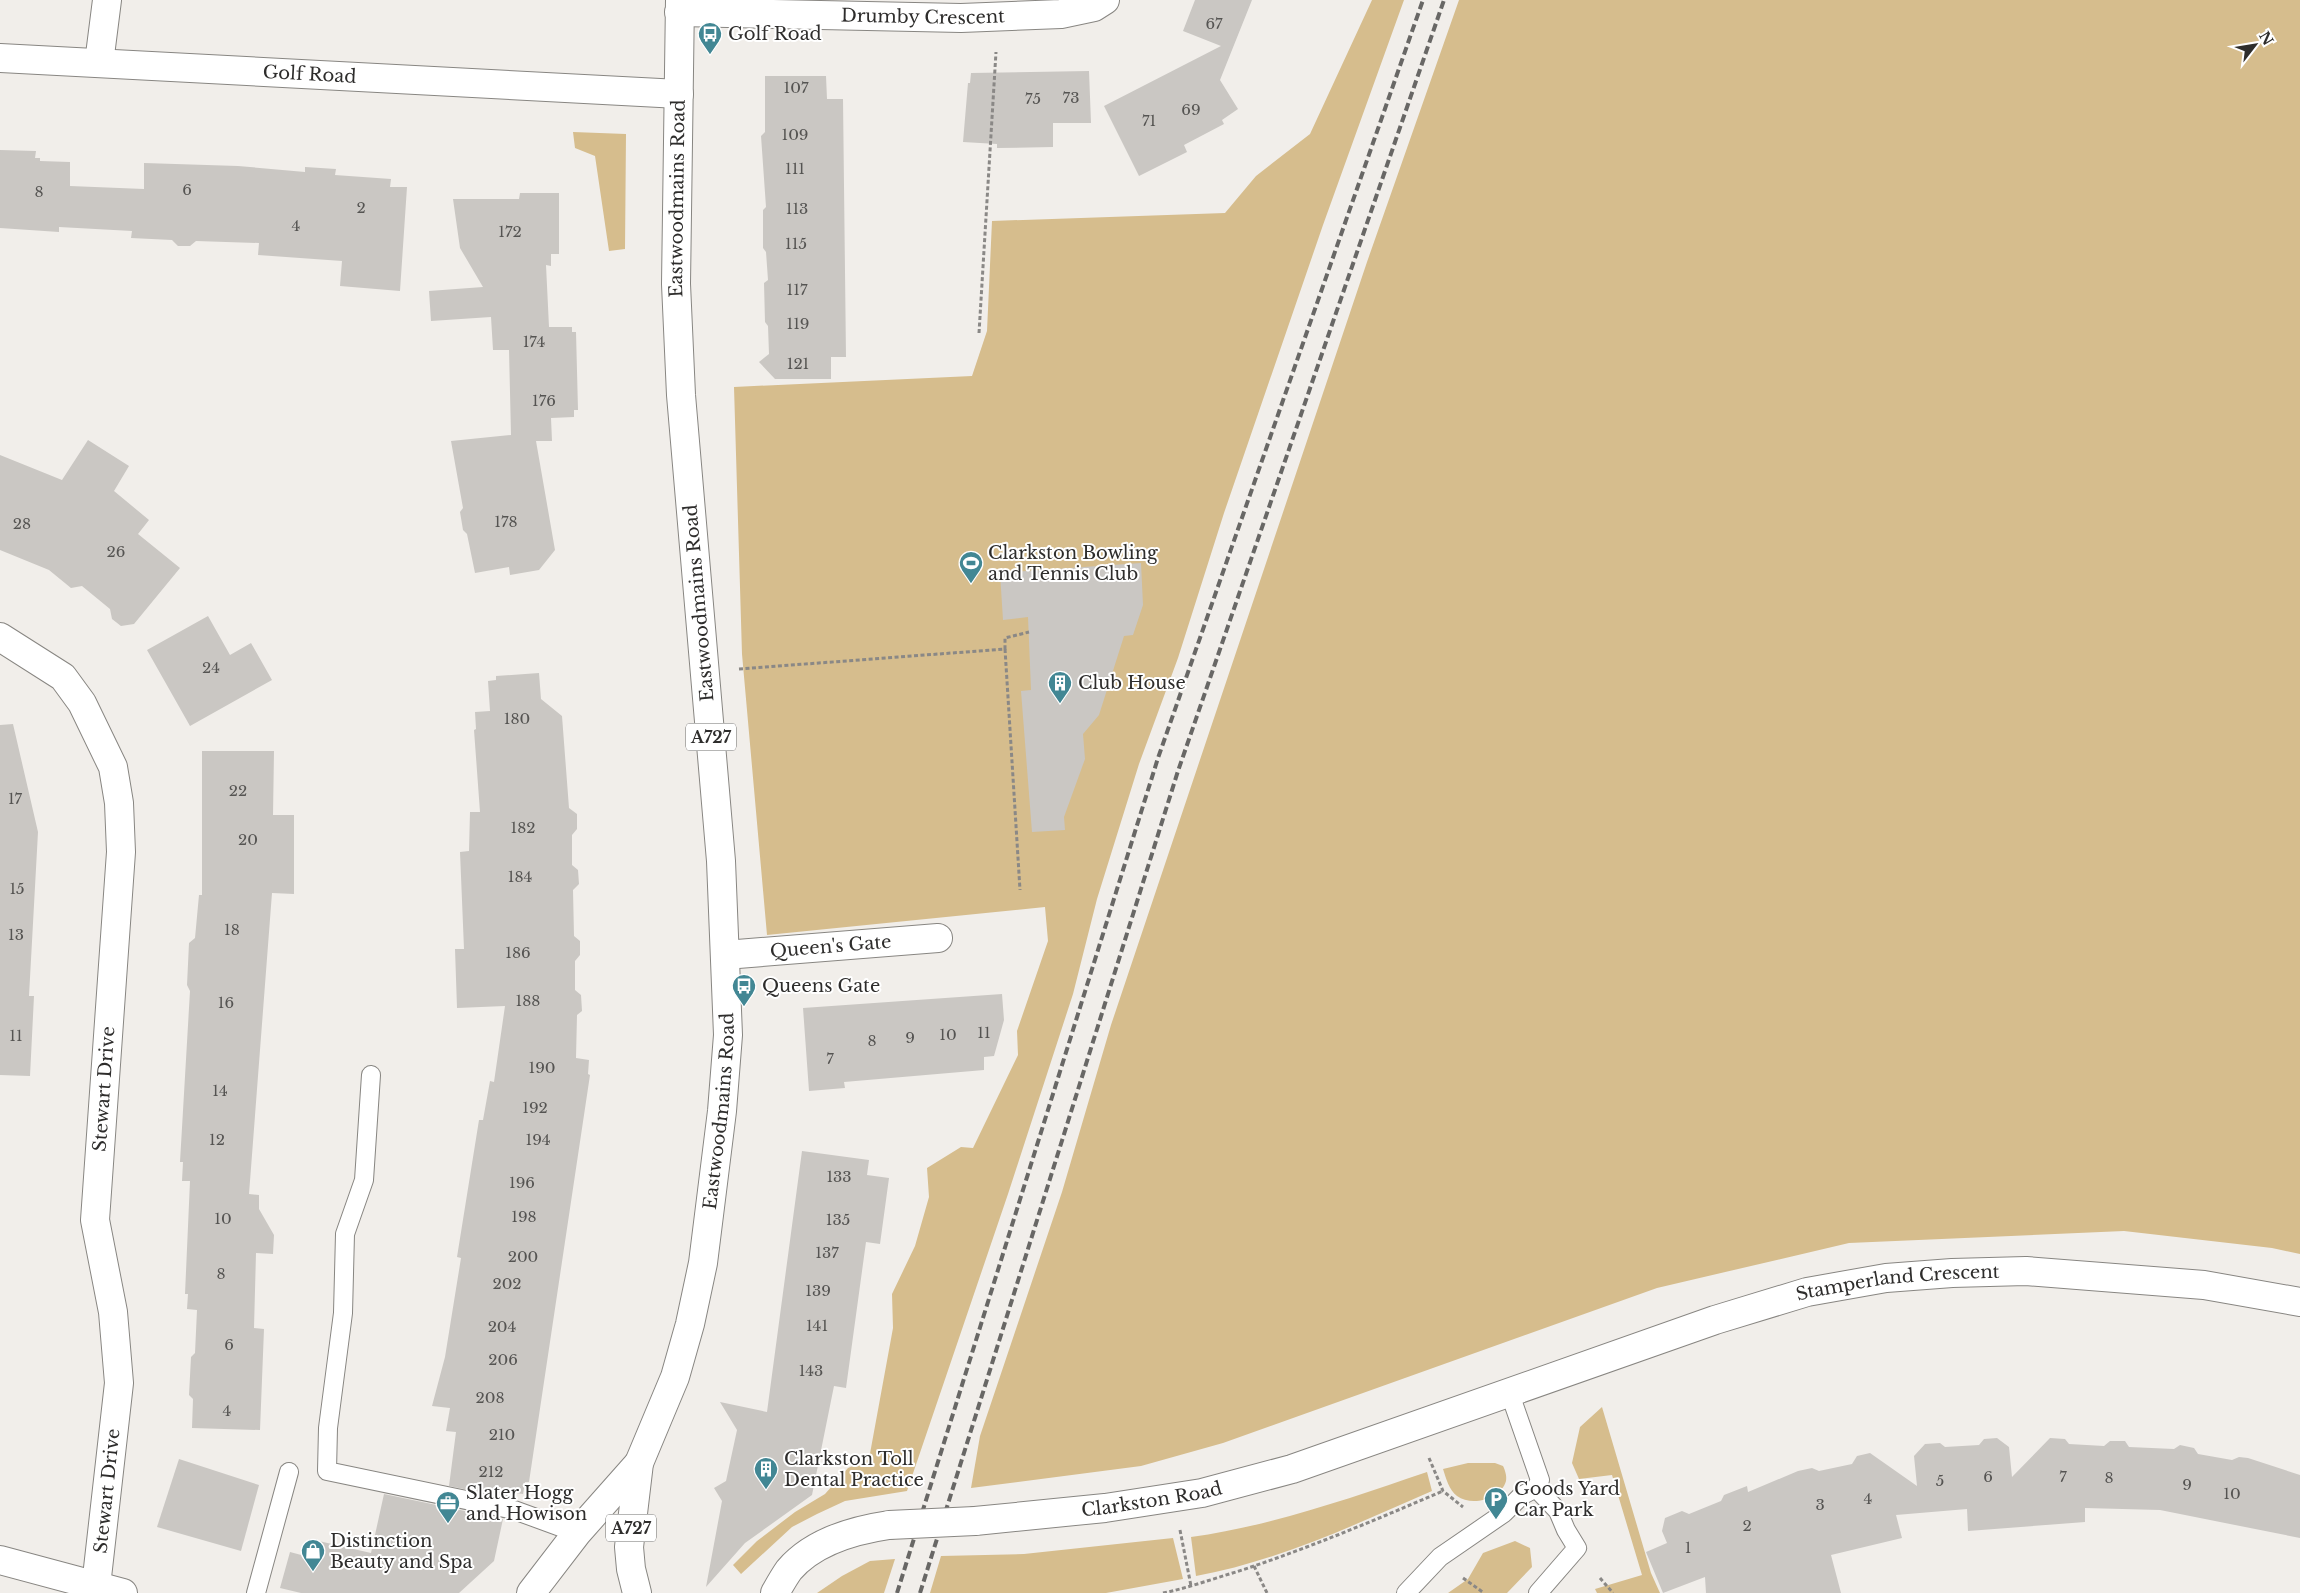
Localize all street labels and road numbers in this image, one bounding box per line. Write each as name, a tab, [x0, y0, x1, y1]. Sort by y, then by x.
street label: Drumby Crescent	[841, 4, 1006, 29]
street label: Golf Road	[262, 61, 357, 88]
street label: Eastwoodmains Road	[665, 99, 690, 298]
street label: Eastwoodmains Road	[679, 504, 719, 702]
road number: A727	[686, 724, 736, 750]
street label: Queen's Gate	[769, 931, 892, 962]
street label: Eastwoodmains Road	[699, 1012, 739, 1211]
street label: Stewart Drive	[89, 1026, 119, 1152]
street label: Stamperland Crescent	[1793, 1261, 2000, 1306]
street label: Stewart Drive	[89, 1427, 125, 1555]
street label: Clarkston Road	[1080, 1477, 1224, 1521]
road number: A727	[606, 1515, 656, 1542]

